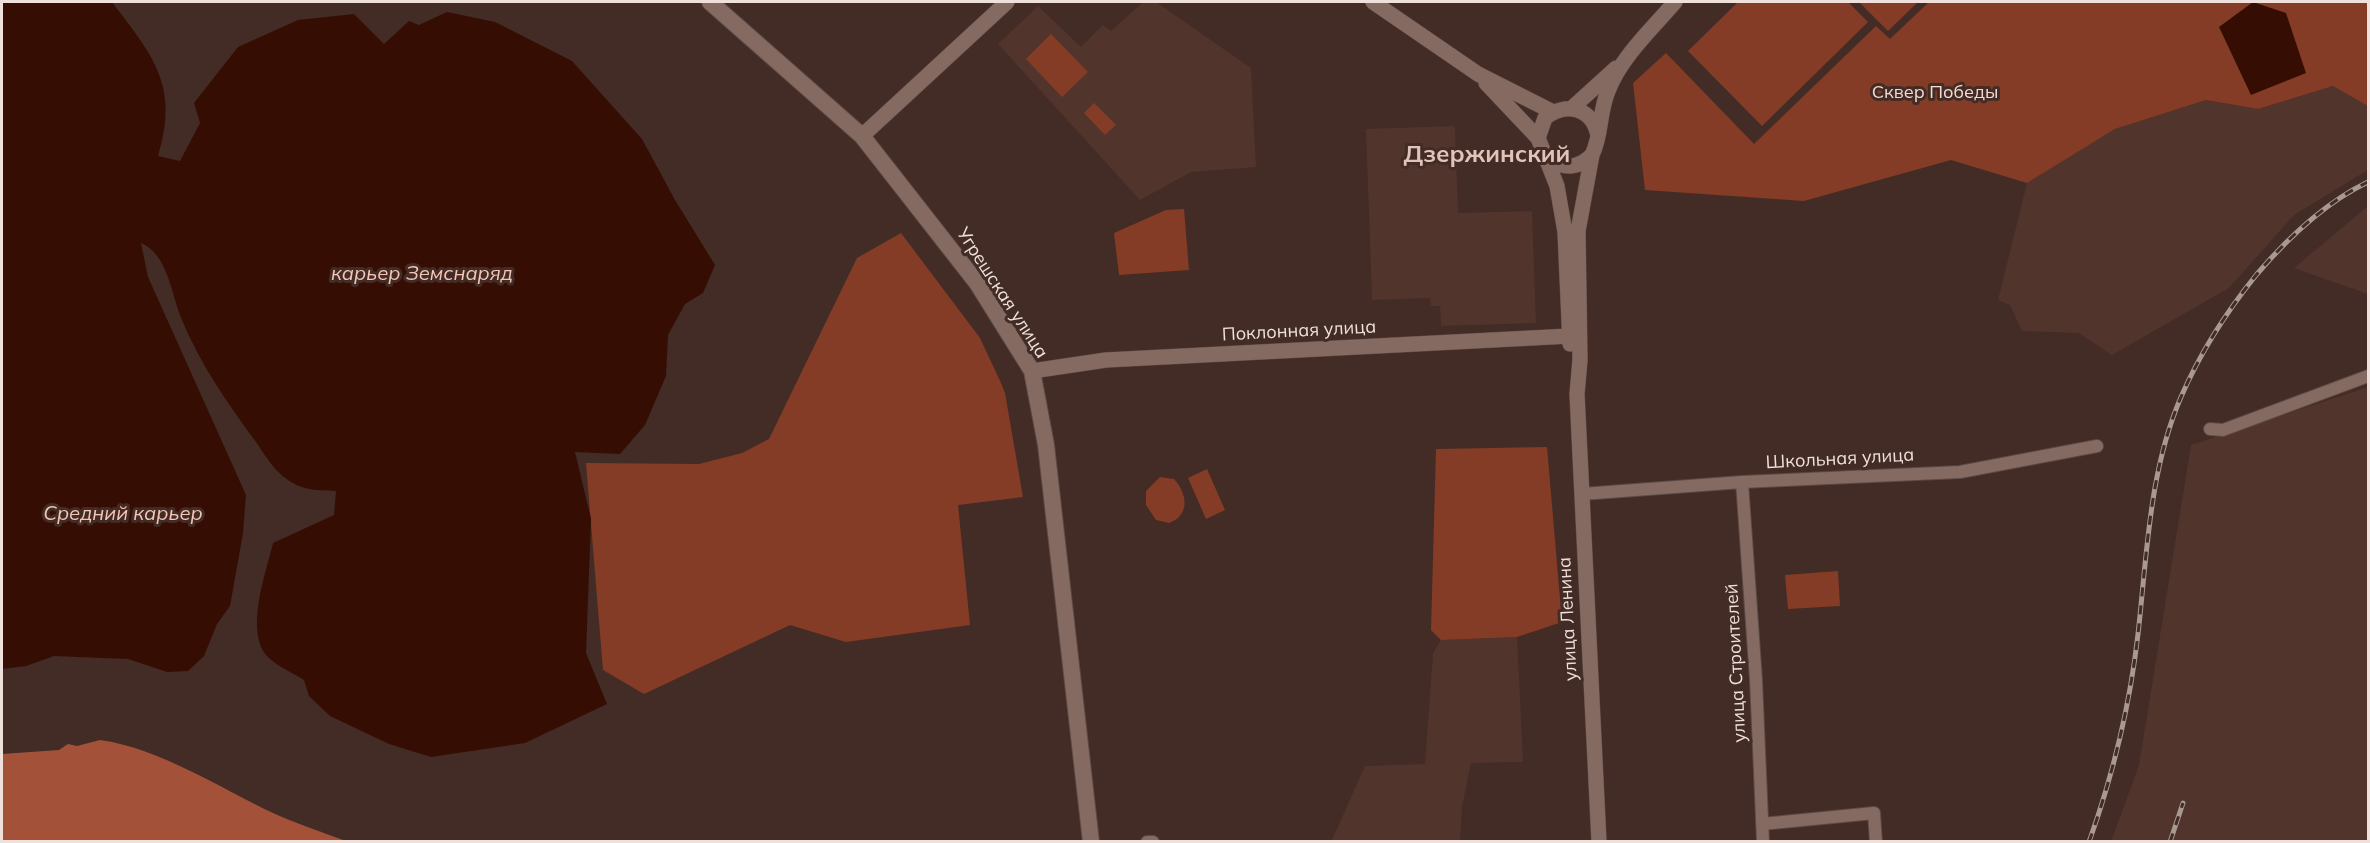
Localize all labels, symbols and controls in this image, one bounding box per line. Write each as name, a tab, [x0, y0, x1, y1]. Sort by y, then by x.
park label: Сквер Победы	[1872, 82, 1998, 104]
district label: Дзержинский	[1404, 141, 1570, 169]
street label: Угрешская улица	[952, 224, 1052, 362]
water label: карьер Земснаряд	[331, 262, 513, 286]
street label: Поклонная улица	[1221, 316, 1377, 346]
street label: Школьная улица	[1765, 444, 1915, 474]
water label: Средний карьер	[43, 502, 203, 526]
street label: улица Ленина	[1554, 556, 1582, 682]
street label: улица Строителей	[1721, 583, 1751, 743]

